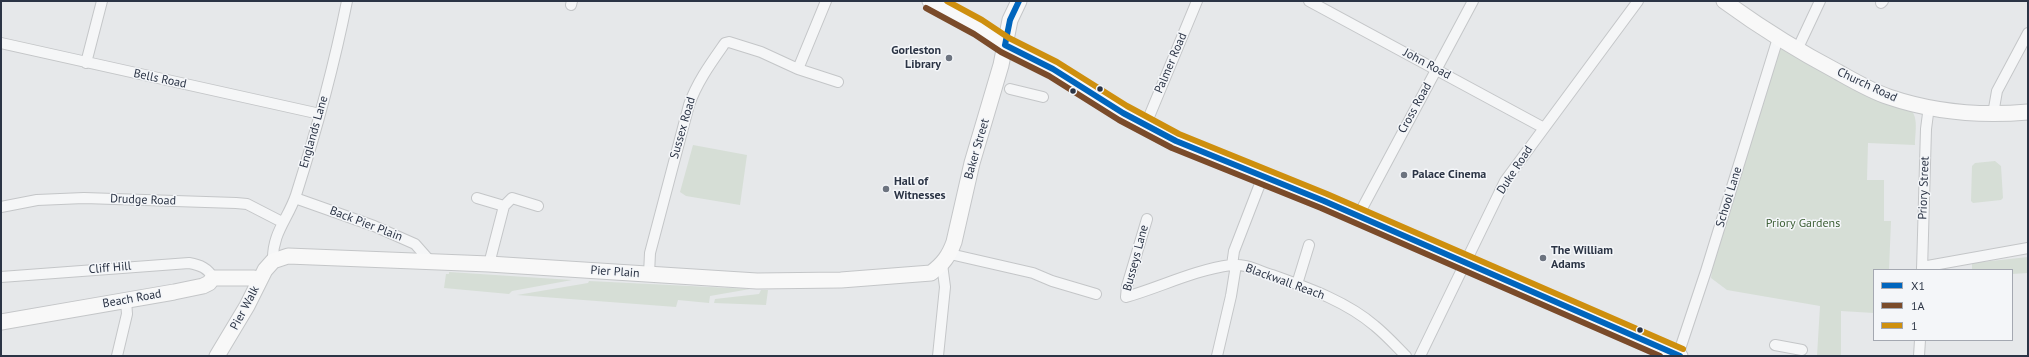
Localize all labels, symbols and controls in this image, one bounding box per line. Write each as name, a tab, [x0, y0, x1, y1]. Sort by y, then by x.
street label: Palmer Road	[1152, 31, 1190, 95]
place label: Gorleston Library	[891, 44, 941, 72]
street label: John Road	[1401, 46, 1453, 82]
marker: Gorleston Library	[944, 53, 954, 63]
street label: Church Road	[1835, 65, 1899, 105]
street label: Bells Road	[132, 66, 188, 92]
street label: Cross Road	[1395, 80, 1435, 136]
unlabelled marker	[1095, 84, 1105, 94]
unlabelled marker	[1068, 86, 1078, 96]
street label: Englands Lane	[297, 94, 331, 170]
street label: Sussex Road	[667, 95, 699, 161]
street label: Baker Street	[961, 117, 993, 181]
street label: Duke Road	[1494, 143, 1536, 197]
street label: Priory Street	[1916, 156, 1932, 220]
street label: School Lane	[1713, 165, 1745, 229]
place label: Palace Cinema	[1412, 168, 1486, 182]
marker: Palace Cinema	[1399, 170, 1409, 180]
place label: Hall of Witnesses	[894, 175, 946, 203]
marker: Hall of Witnesses	[881, 184, 891, 194]
street label: Drudge Road	[110, 192, 176, 208]
street label: Back Pier Plain	[328, 204, 404, 244]
park label: Priory Gardens	[1766, 217, 1840, 231]
street label: Busseys Lane	[1120, 223, 1152, 293]
place label: The William Adams	[1551, 244, 1613, 272]
marker: The William Adams	[1538, 253, 1548, 263]
street label: Cliff Hill	[88, 259, 132, 277]
street label: Blackwall Reach	[1243, 261, 1327, 303]
street label: Pier Plain	[590, 263, 640, 281]
legend	[1873, 269, 2013, 341]
text: X1	[1911, 278, 1925, 293]
street label: Pier Walk	[227, 283, 263, 333]
street label: Beach Road	[101, 287, 163, 311]
text: 1A	[1911, 298, 1925, 313]
text: 1	[1911, 318, 1918, 333]
unlabelled marker	[1635, 325, 1645, 335]

